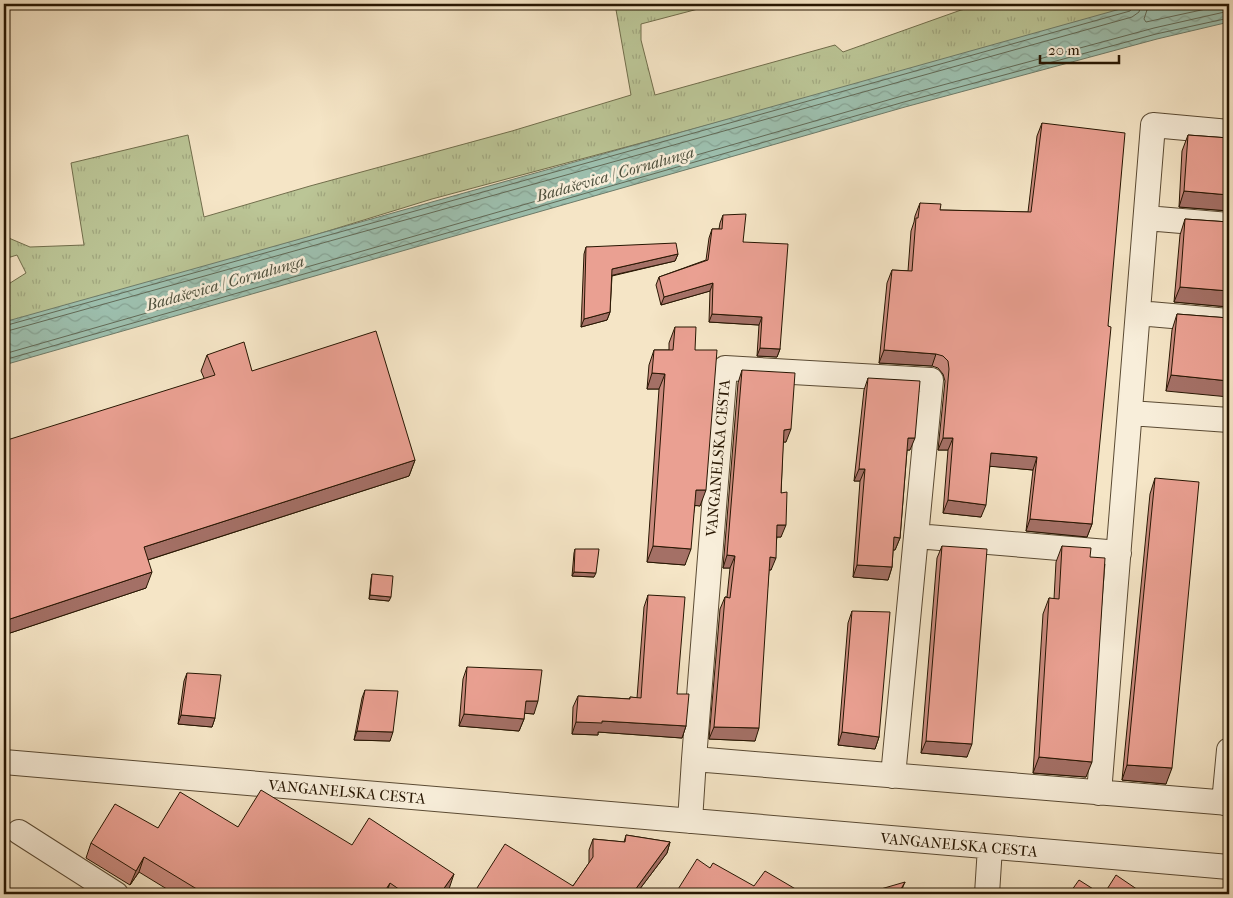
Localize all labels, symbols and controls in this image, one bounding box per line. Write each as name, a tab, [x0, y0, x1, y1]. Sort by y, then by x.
scale bar	[1040, 32, 1119, 64]
text: 20 m	[1048, 41, 1080, 59]
water label: Badaševica / Cornalunga	[533, 142, 696, 206]
water label: Badaševica / Cornalunga	[143, 251, 306, 315]
street label: VANGANELSKA CESTA	[702, 378, 734, 538]
street label: VANGANELSKA CESTA	[267, 776, 427, 808]
street label: VANGANELSKA CESTA	[879, 829, 1039, 861]

